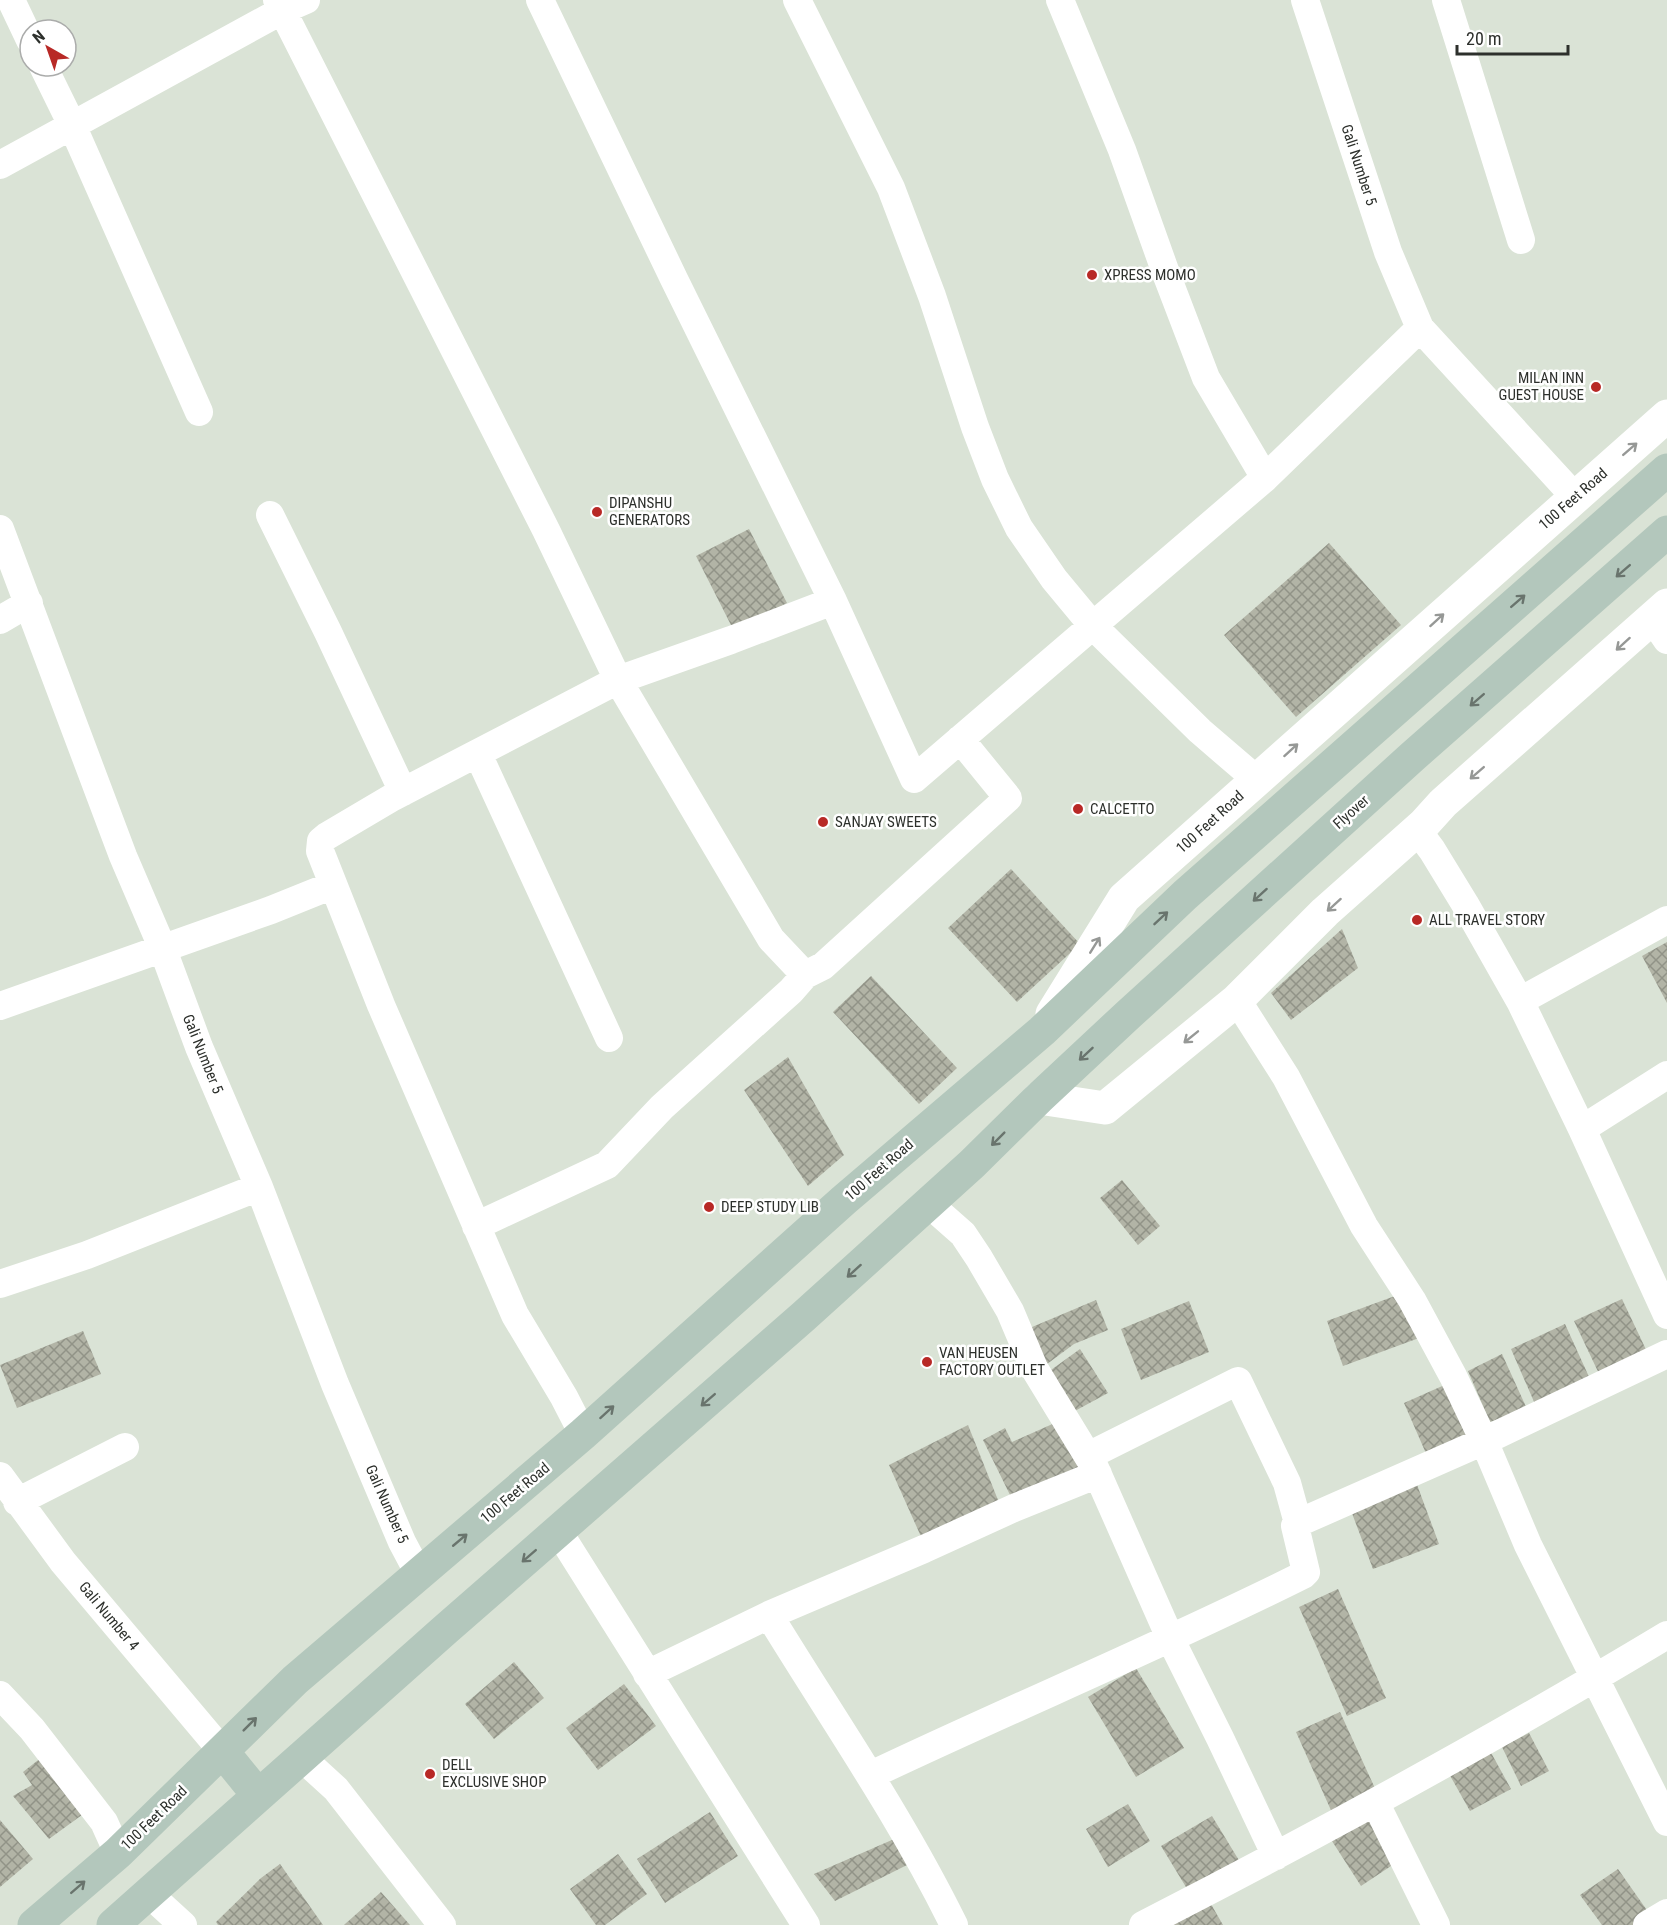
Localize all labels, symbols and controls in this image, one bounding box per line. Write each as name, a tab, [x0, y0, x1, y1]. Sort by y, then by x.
north arrow	[18, 18, 78, 78]
scale bar	[1457, 18, 1568, 56]
text: N	[29, 26, 49, 47]
text: 20 m	[1466, 28, 1501, 49]
street label: Gali Number 5	[1337, 122, 1381, 208]
place label: XPRESS MOMO	[1104, 266, 1196, 284]
marker: XPRESS MOMO	[1085, 268, 1099, 282]
place label: MILAN INN GUEST HOUSE	[1499, 369, 1584, 404]
marker: MILAN INN GUEST HOUSE	[1589, 380, 1603, 394]
one-way arrow	[1622, 442, 1637, 456]
street label: 100 Feet Road	[1535, 464, 1611, 534]
place label: DIPANSHU GENERATORS	[609, 494, 690, 529]
marker: DIPANSHU GENERATORS	[590, 505, 604, 519]
one-way arrow	[1615, 564, 1631, 577]
one-way arrow	[1510, 594, 1525, 608]
one-way arrow	[1429, 613, 1444, 627]
one-way arrow	[1616, 637, 1631, 651]
one-way arrow	[1470, 693, 1485, 707]
one-way arrow	[1283, 743, 1298, 757]
one-way arrow	[1470, 766, 1485, 780]
street label: 100 Feet Road	[1172, 787, 1248, 857]
street label: Flyover	[1329, 791, 1373, 833]
place label: CALCETTO	[1090, 800, 1154, 818]
marker: CALCETTO	[1071, 802, 1085, 816]
place label: SANJAY SWEETS	[835, 813, 937, 831]
marker: SANJAY SWEETS	[816, 815, 830, 829]
one-way arrow	[1253, 888, 1268, 902]
one-way arrow	[1326, 898, 1341, 912]
one-way arrow	[1153, 911, 1168, 926]
place label: ALL TRAVEL STORY	[1429, 911, 1545, 929]
marker: ALL TRAVEL STORY	[1410, 913, 1424, 927]
one-way arrow	[1089, 937, 1101, 954]
street label: Gali Number 5	[179, 1012, 227, 1096]
one-way arrow	[1183, 1031, 1199, 1044]
one-way arrow	[1079, 1046, 1094, 1061]
one-way arrow	[990, 1132, 1005, 1147]
street label: 100 Feet Road	[841, 1135, 917, 1205]
place label: DEEP STUDY LIB	[721, 1198, 819, 1216]
marker: DEEP STUDY LIB	[702, 1200, 716, 1214]
one-way arrow	[847, 1264, 862, 1278]
place label: VAN HEUSEN FACTORY OUTLET	[939, 1344, 1045, 1379]
marker: VAN HEUSEN FACTORY OUTLET	[920, 1355, 934, 1369]
one-way arrow	[700, 1394, 716, 1407]
one-way arrow	[600, 1405, 615, 1419]
street label: 100 Feet Road	[477, 1459, 553, 1527]
street label: Gali Number 5	[362, 1462, 412, 1546]
one-way arrow	[452, 1533, 468, 1546]
one-way arrow	[522, 1549, 537, 1563]
street label: Gali Number 4	[75, 1578, 143, 1654]
one-way arrow	[243, 1717, 258, 1731]
place label: DELL EXCLUSIVE SHOP	[442, 1756, 546, 1791]
marker: DELL EXCLUSIVE SHOP	[423, 1767, 437, 1781]
street label: 100 Feet Road	[117, 1782, 191, 1854]
one-way arrow	[71, 1880, 86, 1894]

